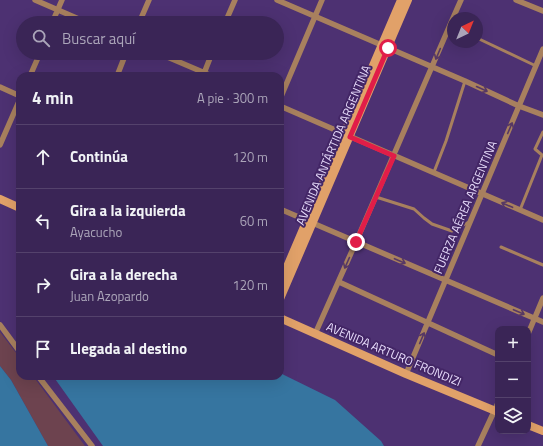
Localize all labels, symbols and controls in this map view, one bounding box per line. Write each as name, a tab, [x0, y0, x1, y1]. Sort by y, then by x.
north arrow	[447, 12, 483, 48]
search box	[16, 16, 284, 60]
icon: search	[30, 27, 52, 49]
text: Buscar aquí	[62, 27, 135, 50]
route start	[379, 39, 397, 57]
one-way arrow	[434, 48, 441, 60]
street label: AVENIDA ANTÁRTIDA ARGENTINA	[291, 62, 375, 228]
text: 4 min	[32, 85, 73, 111]
one-way arrow	[476, 86, 488, 93]
text: A pie · 300 m	[197, 88, 268, 108]
one-way arrow	[507, 122, 514, 134]
street label: FUERZA AÉREA ARGENTINA	[428, 137, 502, 277]
text: Continúa	[70, 145, 128, 168]
icon: ahead	[32, 146, 54, 168]
text: 120 m	[232, 147, 268, 167]
text: Gira a la izquierda	[70, 199, 186, 222]
one-way arrow	[502, 201, 514, 208]
icon: left	[32, 210, 54, 232]
text: 60 m	[240, 211, 268, 231]
text: Ayacucho	[70, 222, 122, 242]
route end	[347, 233, 365, 251]
one-way arrow	[343, 257, 350, 269]
one-way arrow	[393, 257, 405, 265]
text: Gira a la derecha	[70, 263, 177, 286]
icon: right	[32, 274, 54, 296]
text: 120 m	[232, 275, 268, 295]
text: Juan Azopardo	[70, 286, 149, 306]
one-way arrow	[513, 308, 525, 316]
street label: AVENIDA ARTURO FRONDIZI	[324, 317, 464, 391]
map controls	[495, 326, 531, 434]
button: +	[495, 326, 531, 362]
one-way arrow	[418, 332, 426, 344]
text: Llegada al destino	[70, 337, 187, 360]
icon: arrive	[32, 338, 54, 360]
button: −	[495, 362, 531, 398]
button: layers	[495, 398, 531, 434]

